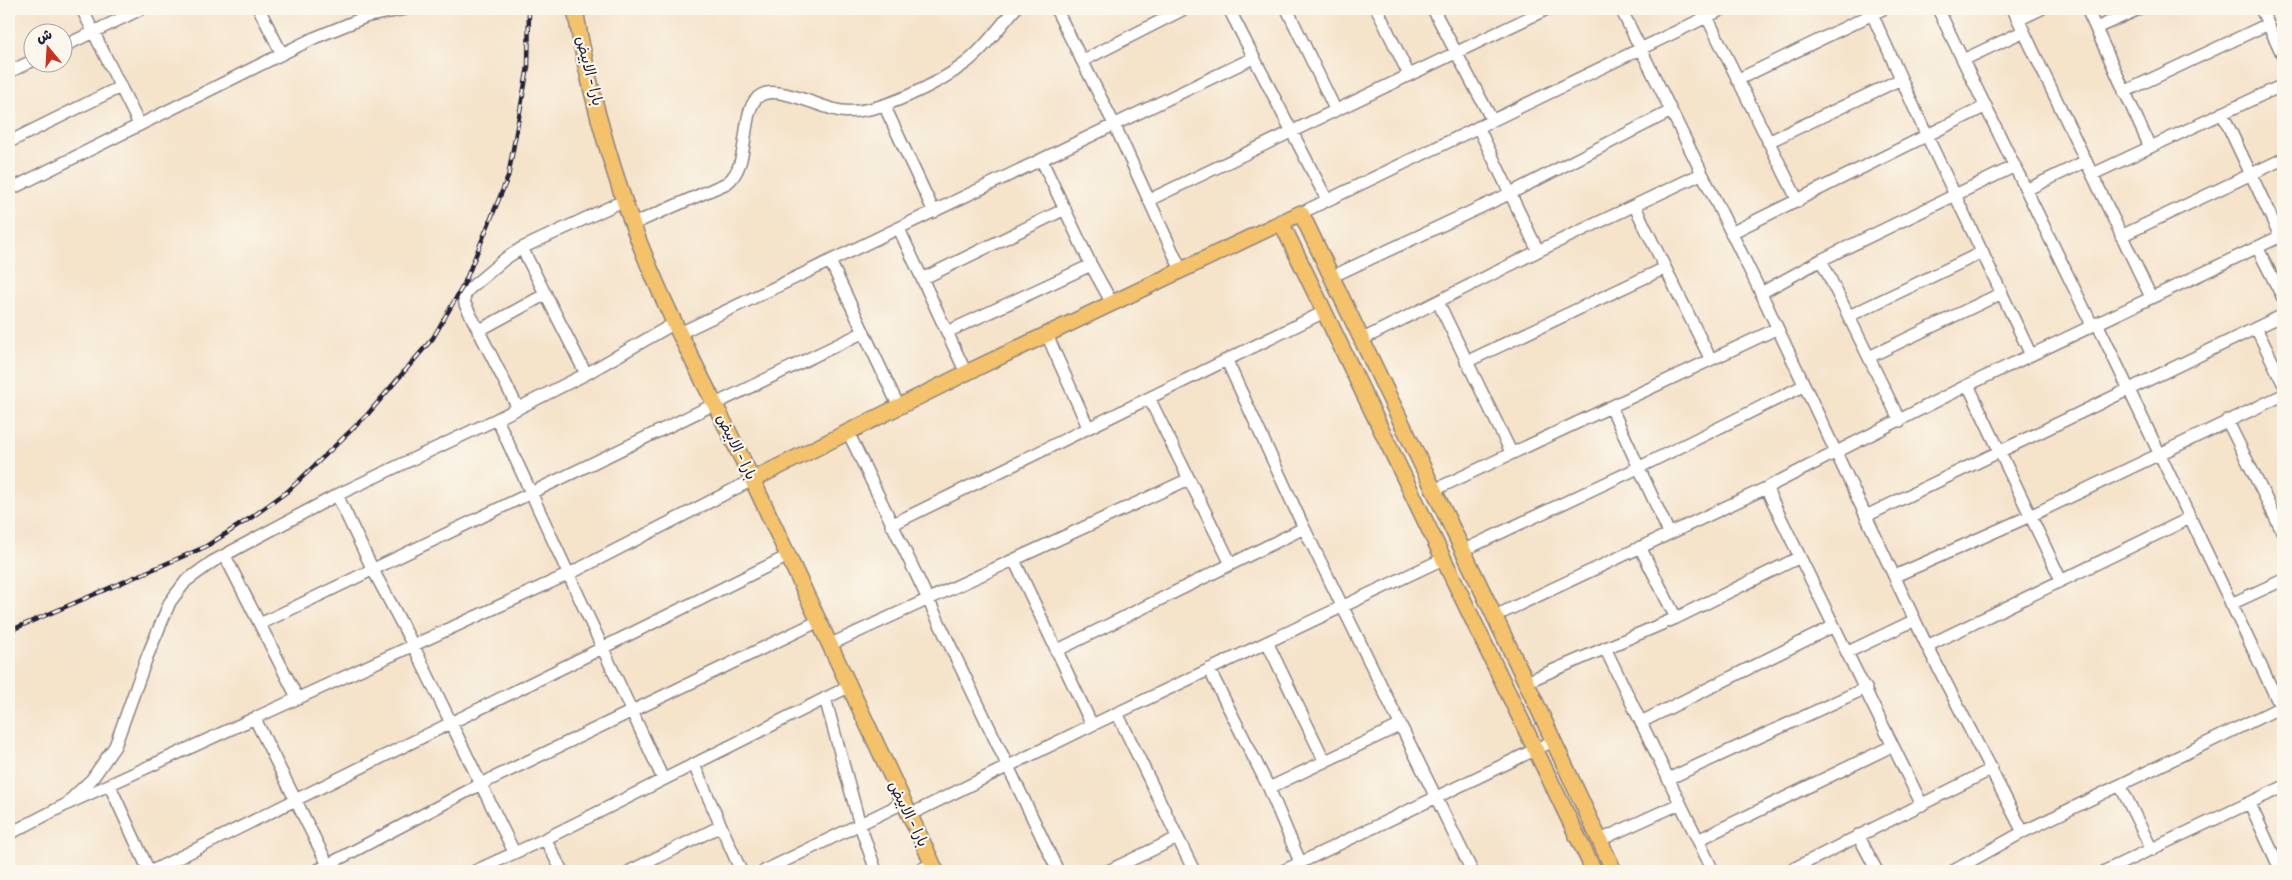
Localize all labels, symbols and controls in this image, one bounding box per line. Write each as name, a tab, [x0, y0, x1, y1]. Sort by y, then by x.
north arrow	[22, 22, 72, 72]
text: ش	[34, 26, 54, 47]
street label: بارا - الابيض	[571, 34, 607, 108]
street label: بارا - الابيض	[712, 411, 760, 483]
street label: بارا - الابيض	[884, 778, 932, 850]

